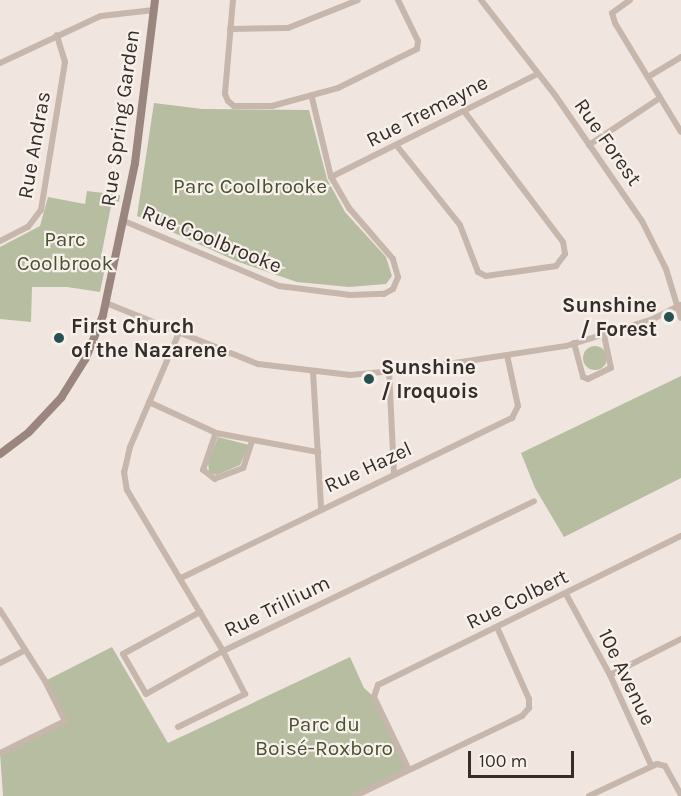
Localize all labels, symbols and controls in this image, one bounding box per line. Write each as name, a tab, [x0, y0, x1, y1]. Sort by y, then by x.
street label: Rue Spring Garden	[95, 28, 145, 208]
street label: Rue Tremayne	[362, 70, 492, 152]
street label: Rue Andras	[12, 89, 56, 201]
street label: Rue Forest	[569, 94, 647, 190]
park label: Parc Coolbrooke	[173, 173, 327, 199]
street label: Rue Coolbrooke	[138, 199, 286, 279]
park label: Parc Coolbrook	[17, 226, 113, 276]
place label: Sunshine / Forest	[562, 292, 657, 342]
marker: Sunshine / Forest	[662, 310, 676, 324]
place label: First Church of the Nazarene	[71, 313, 227, 363]
marker: First Church of the Nazarene	[52, 331, 66, 345]
place label: Sunshine / Iroquois	[381, 354, 479, 404]
marker: Sunshine / Iroquois	[362, 372, 376, 386]
street label: Rue Hazel	[320, 436, 416, 498]
street label: Rue Colbert	[462, 564, 572, 634]
street label: Rue Trillium	[220, 570, 334, 642]
street label: 10e Avenue	[593, 625, 661, 729]
park label: Parc du Boisé-Roxboro	[255, 711, 393, 761]
scale bar	[471, 739, 578, 777]
text: 100 m	[479, 750, 527, 772]

